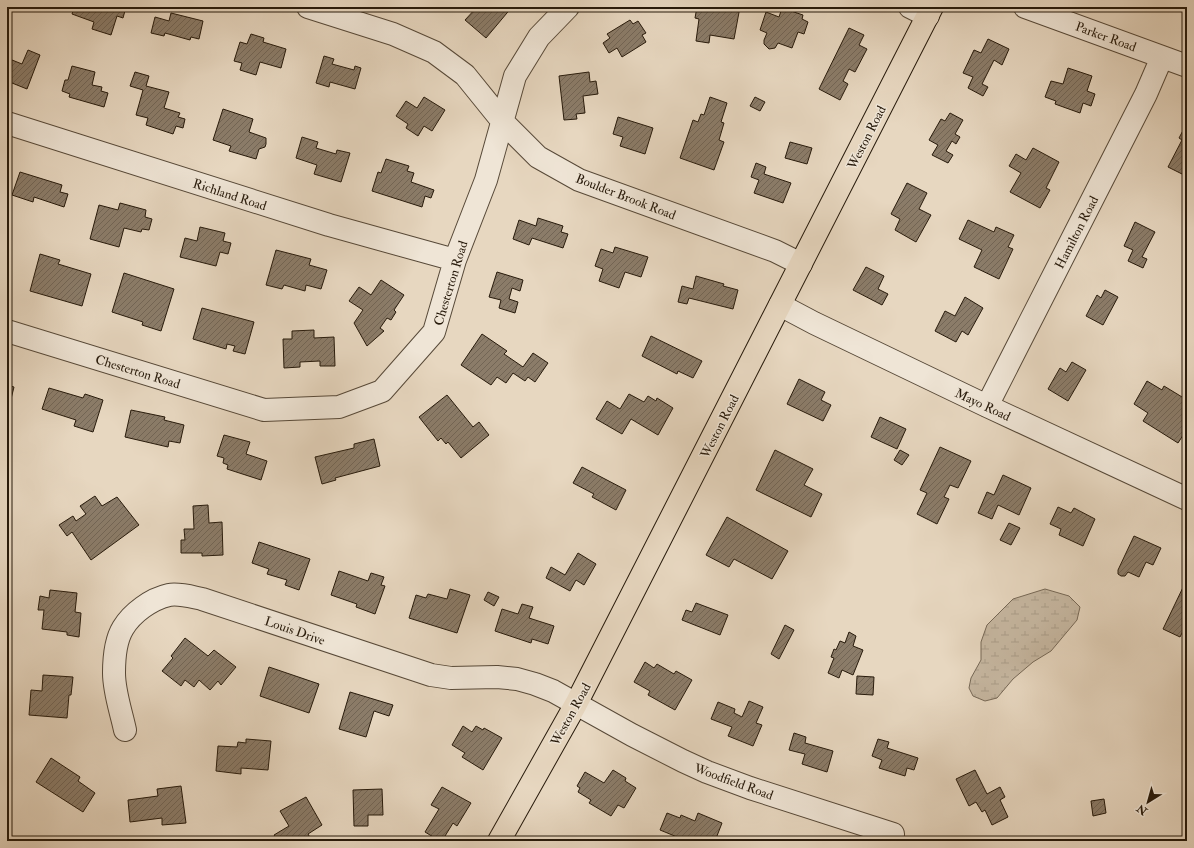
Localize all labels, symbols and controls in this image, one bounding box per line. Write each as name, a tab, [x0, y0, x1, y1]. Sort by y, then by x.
street label: Parker Road	[1073, 19, 1139, 56]
street label: Weston Road	[844, 103, 890, 173]
street label: Boulder Brook Road	[573, 170, 679, 224]
street label: Richland Road	[191, 176, 269, 215]
street label: Hamilton Road	[1052, 193, 1102, 272]
street label: Chesterton Road	[430, 238, 472, 328]
street label: Chesterton Road	[93, 351, 183, 393]
street label: Mayo Road	[952, 385, 1013, 426]
street label: Weston Road	[697, 392, 743, 462]
street label: Louis Drive	[262, 613, 328, 649]
street label: Weston Road	[547, 680, 595, 749]
street label: Woodfield Road	[691, 760, 776, 804]
north arrow	[1128, 782, 1168, 822]
text: N	[1134, 801, 1151, 818]

